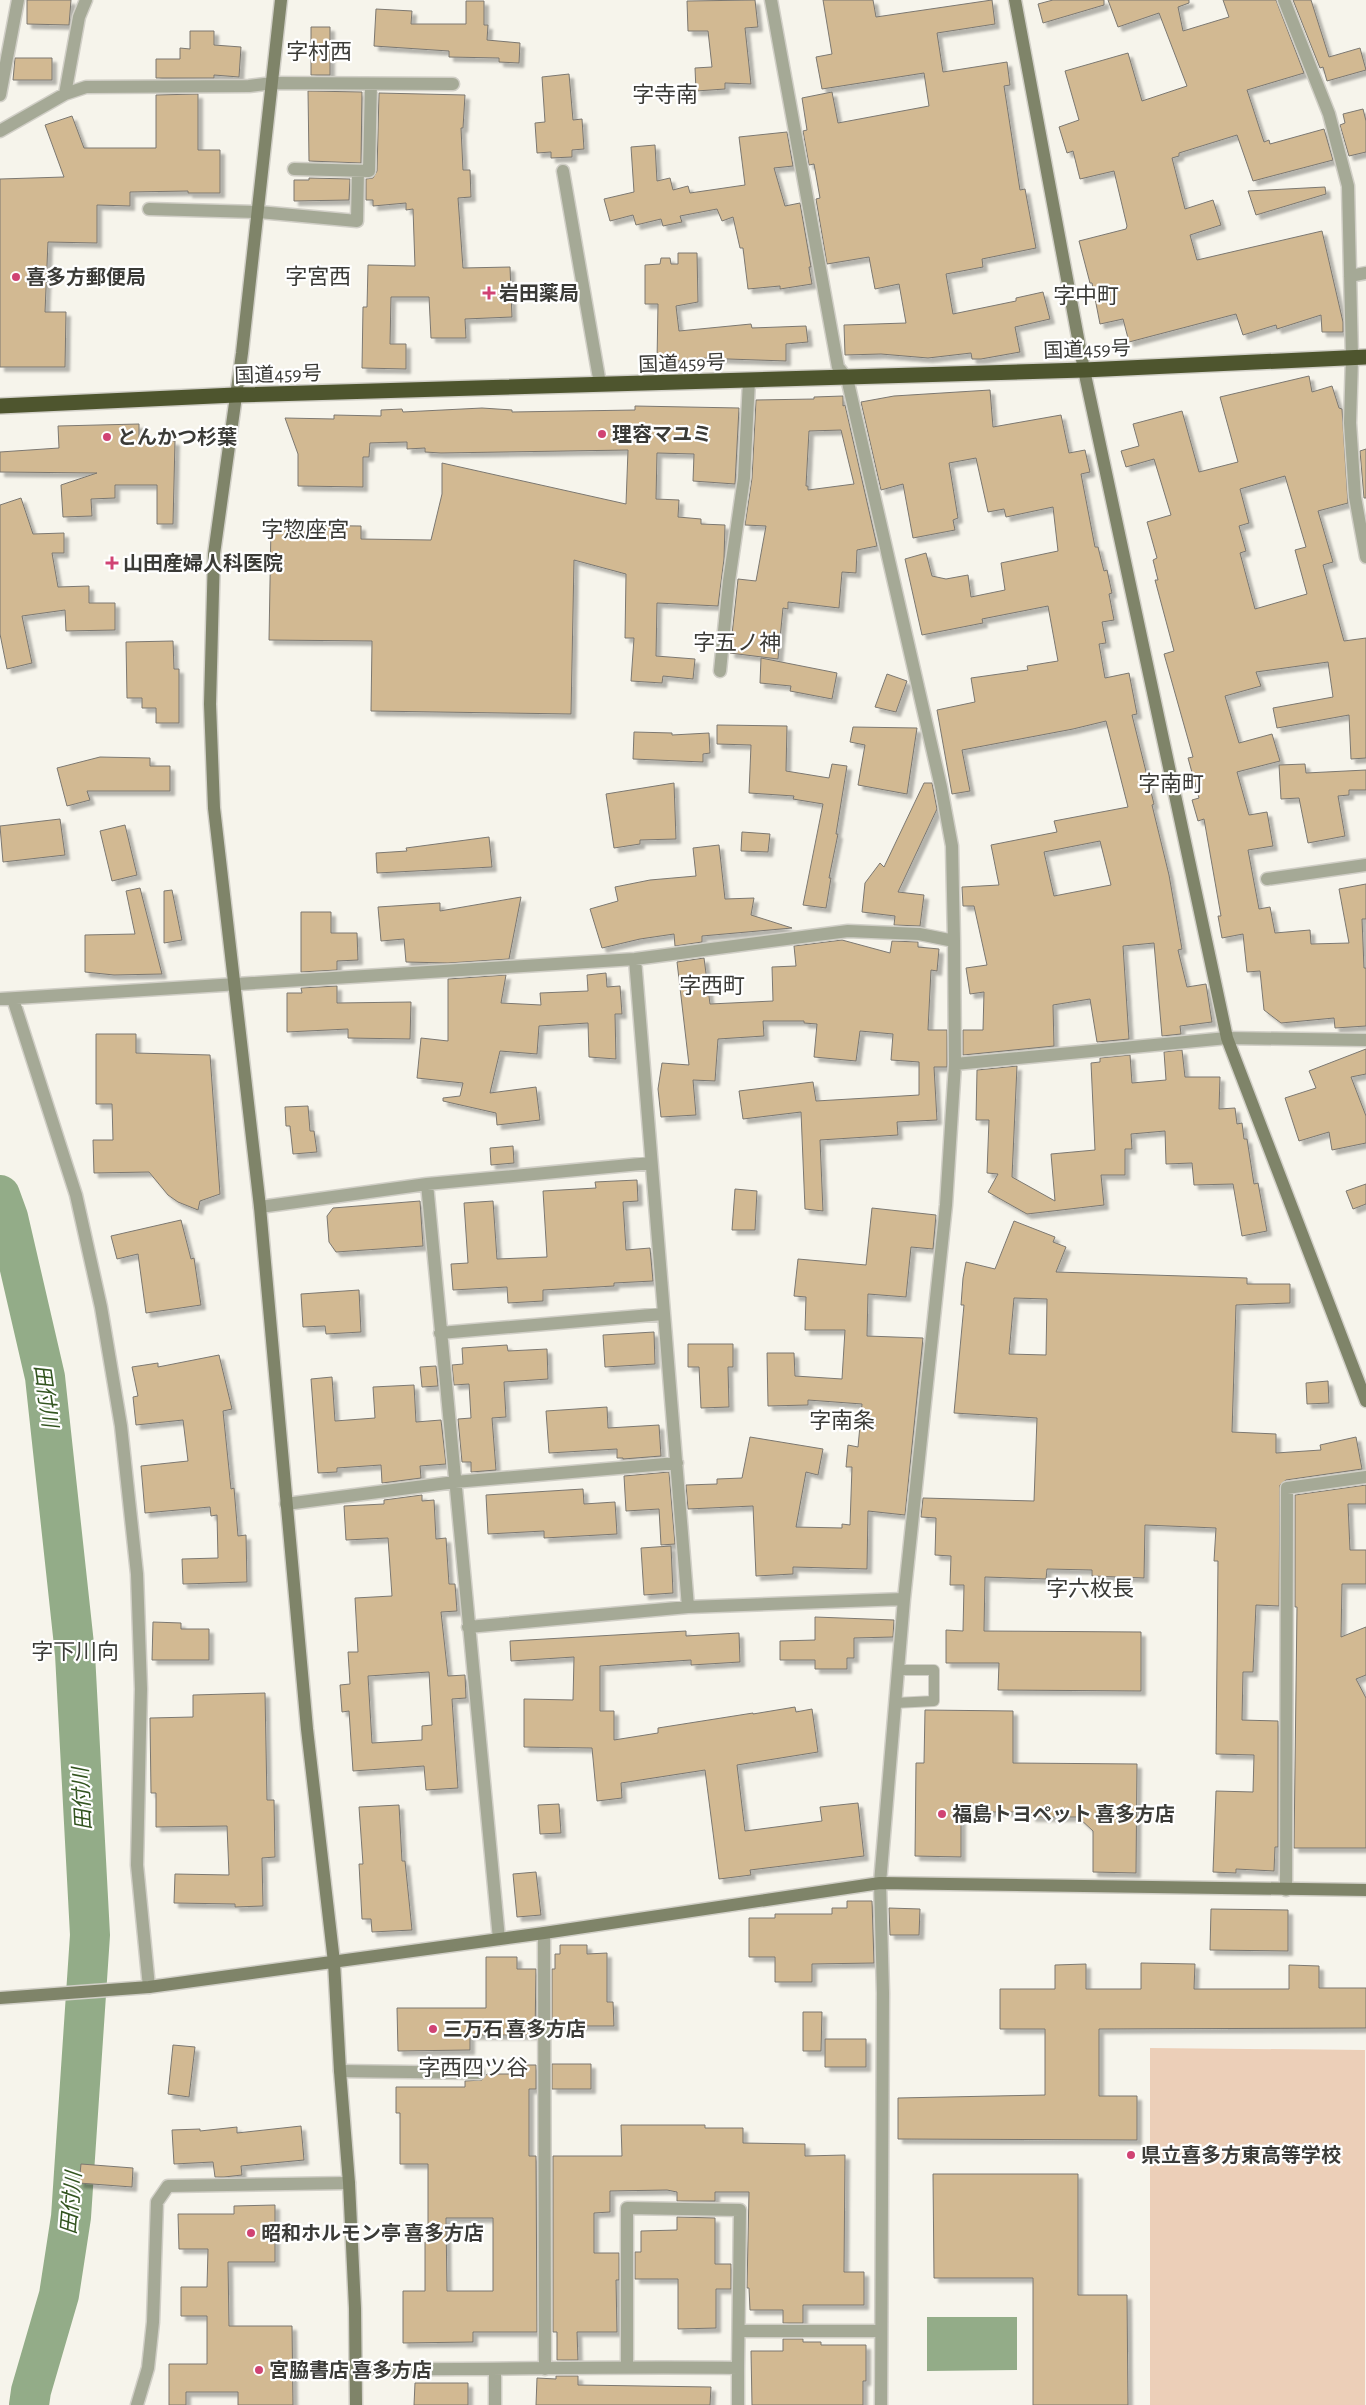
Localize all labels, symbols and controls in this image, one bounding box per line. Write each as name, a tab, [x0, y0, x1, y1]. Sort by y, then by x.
district label: 字村西	[286, 40, 352, 63]
district label: 字寺南	[632, 83, 698, 106]
district label: 字宮西	[285, 265, 351, 288]
place label: 喜多方郵便局	[26, 266, 146, 288]
marker: 喜多方郵便局	[10, 271, 22, 283]
place label: 岩田薬局	[499, 283, 579, 304]
district label: 字中町	[1053, 284, 1119, 307]
marker: 岩田薬局	[483, 287, 495, 299]
street label: 国道459号	[1043, 337, 1131, 362]
street label: 国道459号	[638, 351, 726, 376]
street label: 国道459号	[234, 362, 322, 387]
place label: 理容マユミ	[612, 424, 712, 445]
place label: とんかつ杉葉	[117, 427, 237, 448]
marker: 理容マユミ	[596, 428, 608, 440]
marker: とんかつ杉葉	[101, 431, 113, 443]
district label: 字惣座宮	[261, 518, 349, 541]
place label: 山田産婦人科医院	[123, 553, 283, 574]
marker: 山田産婦人科医院	[105, 556, 119, 570]
district label: 字五ノ神	[693, 631, 781, 654]
district label: 字南町	[1138, 772, 1204, 795]
district label: 字西町	[679, 974, 745, 997]
water label: 田付川	[31, 1363, 62, 1431]
district label: 字南条	[809, 1409, 875, 1432]
district label: 字六枚長	[1046, 1577, 1134, 1600]
district label: 字下川向	[31, 1640, 119, 1663]
water label: 田付川	[69, 1765, 95, 1831]
place label: 福島トヨペット 喜多方店	[952, 1803, 1175, 1825]
marker: 福島トヨペット 喜多方店	[936, 1808, 948, 1820]
place label: 三万石 喜多方店	[443, 2018, 586, 2040]
marker: 三万石 喜多方店	[427, 2023, 439, 2035]
district label: 字西四ツ谷	[418, 2056, 528, 2079]
place label: 県立喜多方東高等学校	[1141, 2144, 1341, 2166]
marker: 県立喜多方東高等学校	[1125, 2149, 1137, 2161]
water label: 田付川	[57, 2169, 85, 2235]
place label: 昭和ホルモン亭 喜多方店	[261, 2222, 484, 2244]
marker: 昭和ホルモン亭 喜多方店	[245, 2227, 257, 2239]
place label: 宮脇書店 喜多方店	[269, 2359, 432, 2381]
marker: 宮脇書店 喜多方店	[253, 2364, 265, 2376]

